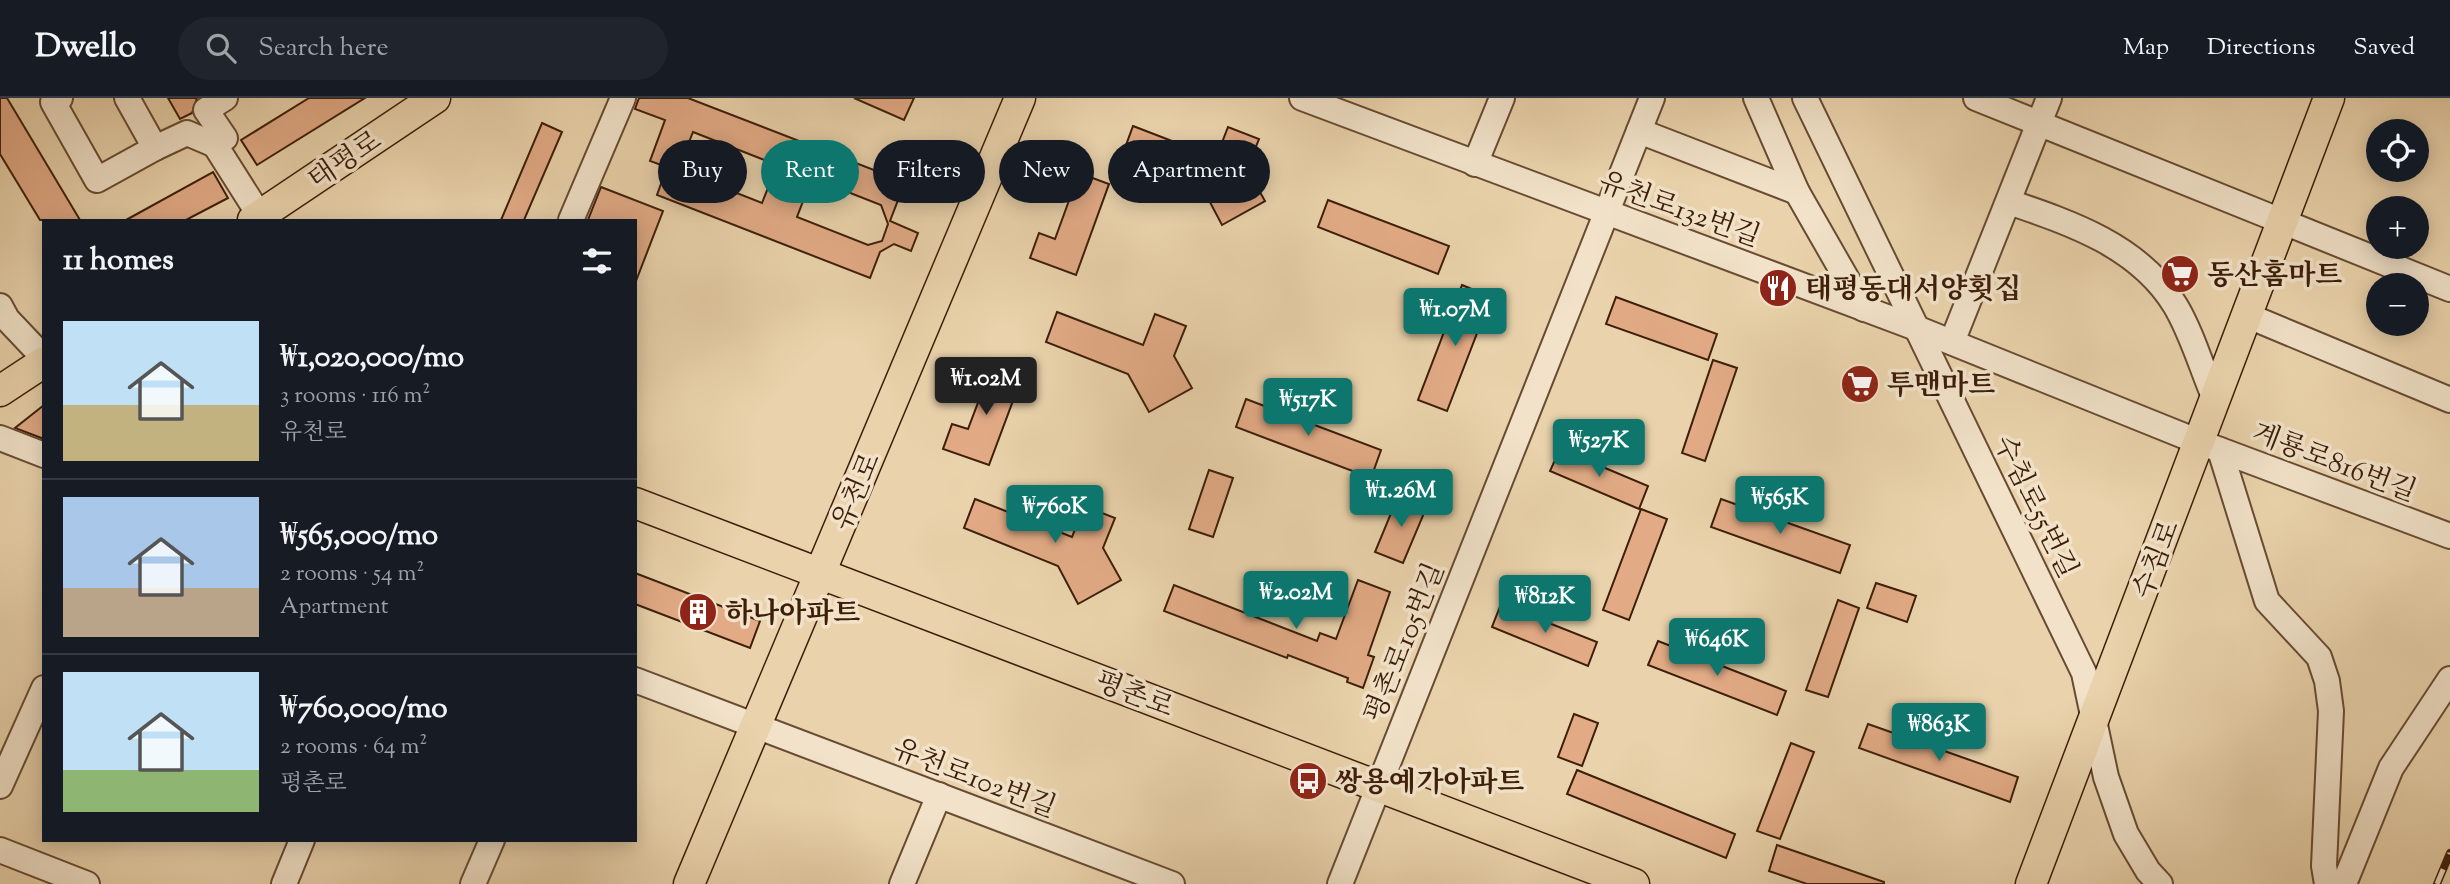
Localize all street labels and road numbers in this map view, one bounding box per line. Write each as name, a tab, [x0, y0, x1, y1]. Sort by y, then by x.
street label: 태평로	[301, 122, 391, 201]
street label: 유천로132번길	[1593, 163, 1765, 259]
street label: 계룡로816번길	[2246, 414, 2422, 513]
street label: 수침로55번길	[1982, 429, 2086, 586]
street label: 유천로	[823, 447, 892, 537]
street label: 수침로	[2125, 515, 2191, 605]
street label: 평촌로105번길	[1356, 557, 1456, 729]
street label: 평촌로	[1089, 663, 1179, 729]
street label: 유천로102번길	[886, 730, 1061, 829]

